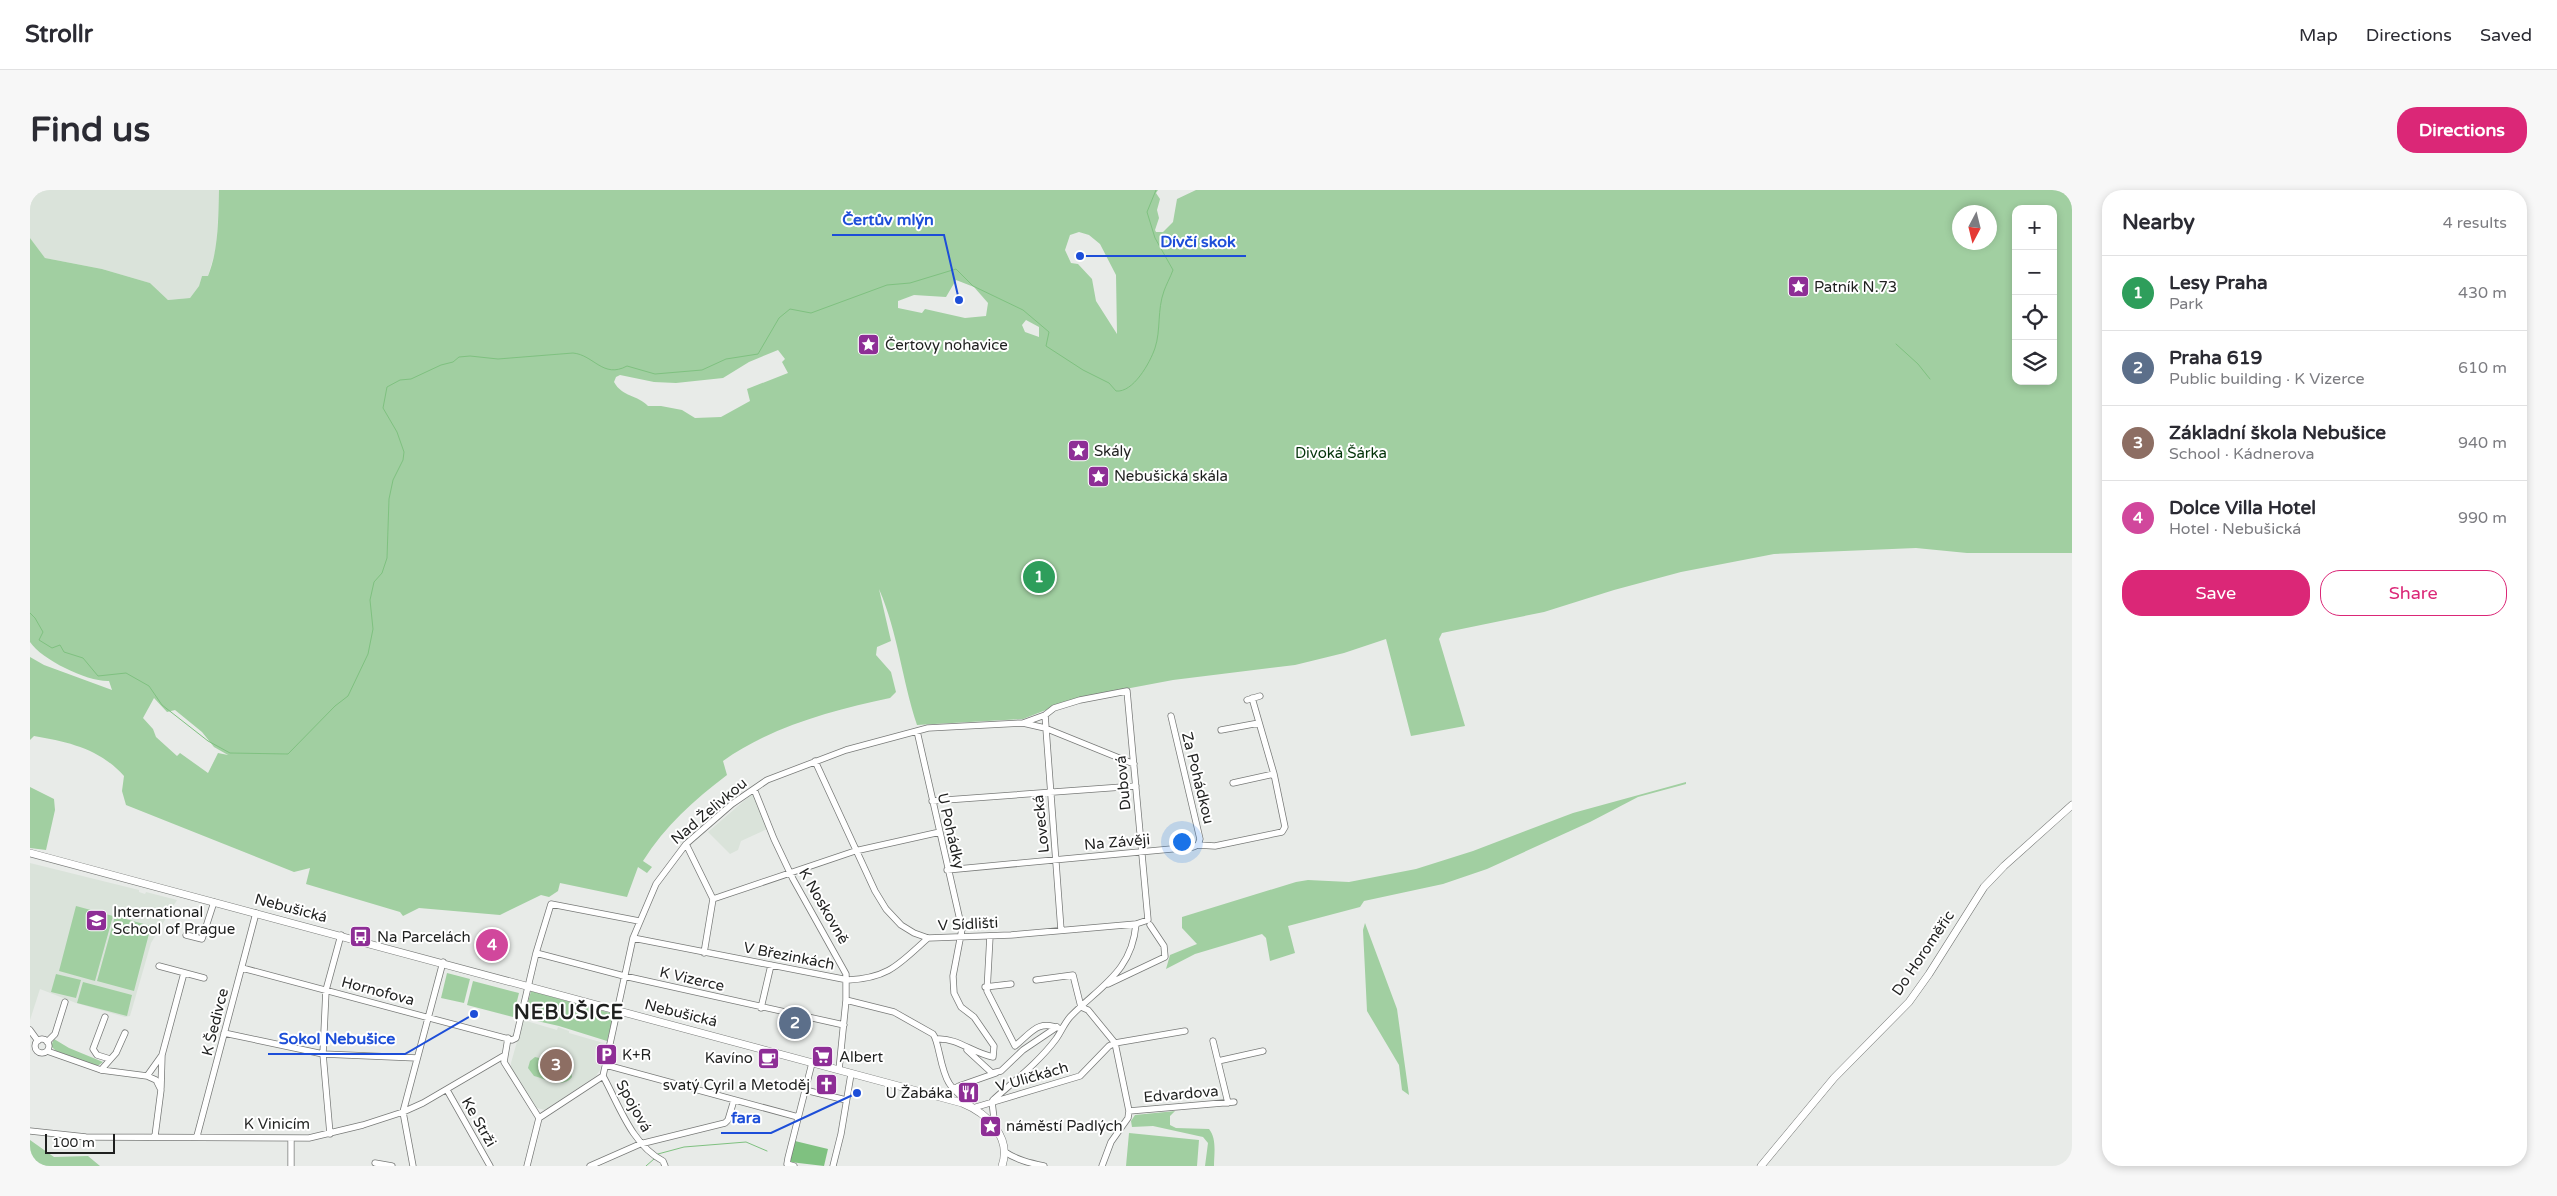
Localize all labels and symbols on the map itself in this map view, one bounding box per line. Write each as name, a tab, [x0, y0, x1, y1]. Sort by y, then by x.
callout: Čertův mlýn	[832, 204, 944, 235]
north arrow	[1952, 205, 1997, 250]
text: Čertův mlýn	[842, 210, 934, 230]
callout: Dívčí skok	[1150, 225, 1246, 256]
text: Dívčí skok	[1160, 232, 1236, 252]
place icon: Patník N.73	[1786, 275, 1810, 299]
place label: Patník N.73	[1814, 278, 1897, 296]
place icon: Čertovy nohavice	[857, 333, 881, 357]
place label: Čertovy nohavice	[885, 336, 1008, 354]
place icon: Skály	[1066, 439, 1090, 463]
place label: Skály	[1094, 442, 1131, 460]
park label: Divoká Šárka	[1295, 444, 1387, 462]
place icon: Nebušická skála	[1086, 464, 1110, 488]
place label: Nebušická skála	[1114, 467, 1228, 485]
pin: 1	[1023, 558, 1055, 596]
street label: Za Pohádkou	[1178, 730, 1218, 826]
street label: Dubová	[1112, 755, 1134, 811]
street label: Nad Želivkou	[667, 774, 751, 848]
street label: U Pohádky	[934, 791, 968, 871]
street label: Lovecká	[1029, 794, 1053, 854]
your location	[1169, 829, 1195, 855]
street label: Na Závěji	[1083, 830, 1151, 854]
street label: K Noskovně	[795, 865, 853, 947]
street label: Nebušická	[253, 890, 329, 926]
place label: International School of Prague	[113, 903, 235, 938]
street label: Do Horoměřic	[1888, 907, 1958, 999]
school or university icon: International School of Prague	[85, 909, 109, 933]
street label: V Sídlišti	[937, 913, 999, 935]
bus stop icon: Na Parcelách	[349, 925, 373, 949]
pin: 4	[476, 926, 508, 964]
place label: Na Parcelách	[377, 928, 471, 946]
street label: V Březinkách	[742, 938, 836, 974]
street label: K Vizerce	[658, 963, 726, 995]
street label: Hornofova	[340, 973, 416, 1009]
street label: K Šedivce	[198, 986, 232, 1058]
street label: Nebušická	[643, 995, 719, 1031]
district label: NEBUŠICE	[514, 999, 624, 1025]
pin: 2	[779, 1004, 811, 1042]
callout: Sokol Nebušice	[268, 1023, 405, 1054]
text: Sokol Nebušice	[279, 1029, 395, 1049]
parking icon: K+R	[594, 1043, 618, 1067]
supermarket icon: Albert	[811, 1045, 835, 1069]
pin: 3	[540, 1046, 572, 1084]
place label: K+R	[622, 1046, 651, 1064]
cafe icon: Kavíno	[757, 1046, 781, 1070]
place label: Albert	[839, 1048, 884, 1066]
place label: Kavíno	[705, 1049, 753, 1067]
street label: V Uličkách	[994, 1058, 1070, 1096]
church icon: svatý Cyril a Metoděj	[814, 1073, 838, 1097]
place label: svatý Cyril a Metoděj	[663, 1076, 810, 1094]
street label: Spojová	[612, 1077, 656, 1135]
restaurant icon: U Žabáka	[957, 1081, 981, 1105]
street label: Edvardova	[1143, 1082, 1219, 1106]
place label: U Žabáka	[885, 1084, 953, 1102]
street label: Ke Strži	[458, 1094, 500, 1150]
callout: fara	[721, 1102, 771, 1133]
text: fara	[730, 1108, 761, 1128]
place icon: náměstí Padlých	[978, 1114, 1002, 1138]
street label: K Vinicím	[244, 1115, 310, 1133]
place label: náměstí Padlých	[1006, 1117, 1123, 1135]
scale bar	[45, 1131, 115, 1154]

